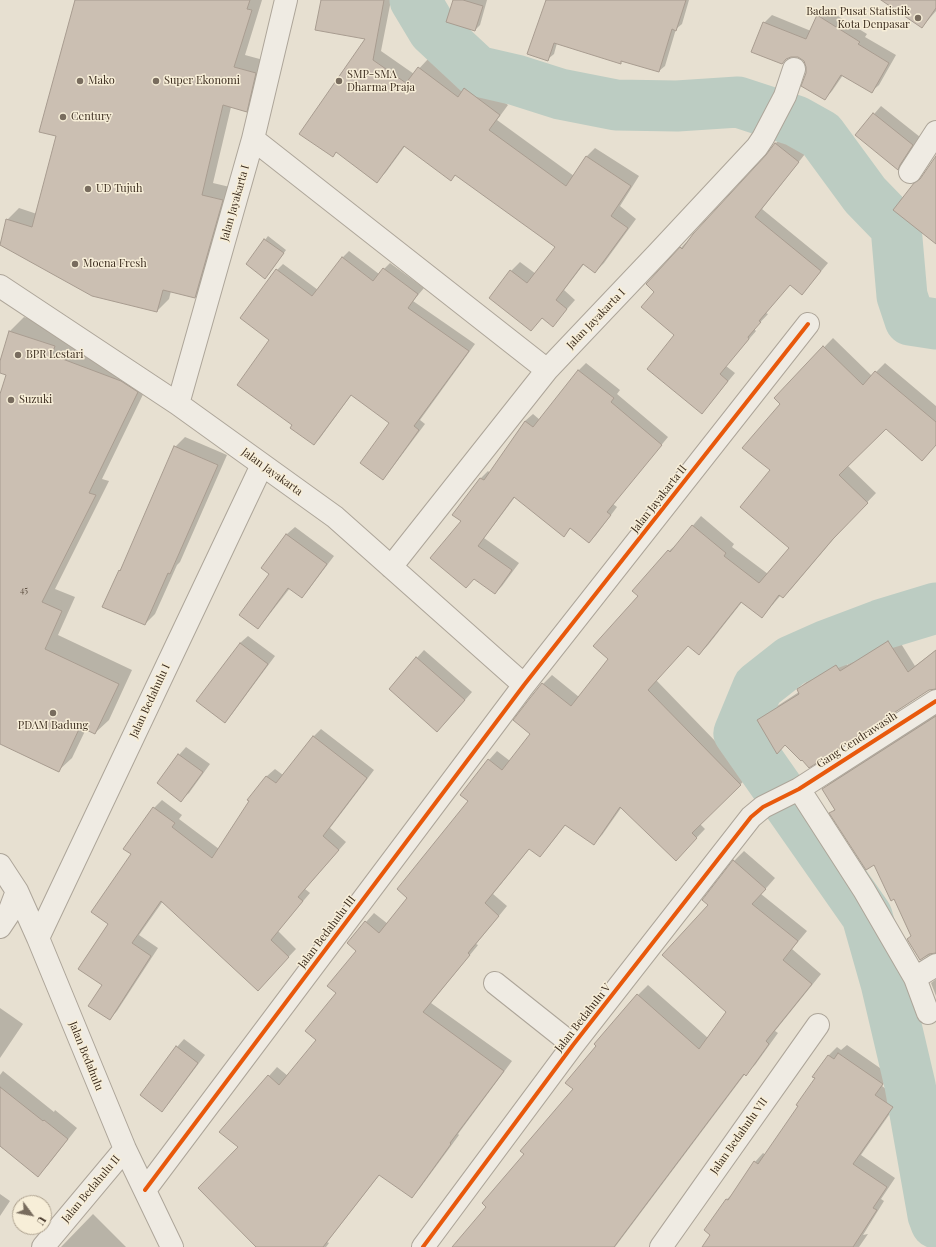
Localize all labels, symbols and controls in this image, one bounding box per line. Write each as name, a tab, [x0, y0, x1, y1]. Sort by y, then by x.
place label: Badan Pusat Statistik Kota Denpasar	[806, 5, 910, 31]
marker: Badan Pusat Statistik Kota Denpasar	[913, 13, 923, 23]
place label: SMP-SMA Dharma Praja	[347, 68, 415, 94]
place label: Mako	[88, 74, 115, 88]
place label: Super Ekonomi	[164, 74, 240, 88]
marker: Mako	[75, 76, 85, 86]
marker: Super Ekonomi	[151, 76, 161, 86]
marker: SMP-SMA Dharma Praja	[334, 76, 344, 86]
place label: Century	[71, 110, 111, 124]
marker: Century	[58, 112, 68, 122]
street label: Jalan Jayakarta I	[218, 163, 252, 243]
place label: UD Tujuh	[96, 182, 142, 196]
marker: UD Tujuh	[83, 184, 93, 194]
place label: Moena Fresh	[83, 257, 147, 271]
marker: Moena Fresh	[70, 259, 80, 269]
street label: Jalan Jayakarta I	[564, 286, 628, 352]
place label: BPR Lestari	[26, 348, 84, 362]
marker: BPR Lestari	[13, 350, 23, 360]
place label: Suzuki	[19, 393, 52, 407]
marker: Suzuki	[6, 395, 16, 405]
street label: Jalan Jayakarta	[239, 445, 305, 499]
street label: Jalan Jayakarta II	[628, 462, 690, 536]
house number: 45	[20, 585, 28, 595]
street label: Jalan Bedahulu I	[127, 662, 173, 740]
marker: PDAM Badung	[48, 708, 58, 718]
street label: Gang Cendrawasih	[814, 709, 900, 771]
place label: PDAM Badung	[18, 719, 88, 733]
street label: Jalan Bedahulu III	[295, 893, 359, 971]
street label: Jalan Bedahulu V	[552, 981, 614, 1055]
street label: Jalan Bedahulu	[66, 1019, 106, 1093]
street label: Jalan Bedahulu VII	[708, 1095, 770, 1177]
street label: Jalan Bedahulu II	[59, 1153, 123, 1225]
north arrow	[12, 1195, 52, 1235]
text: U	[33, 1214, 50, 1228]

